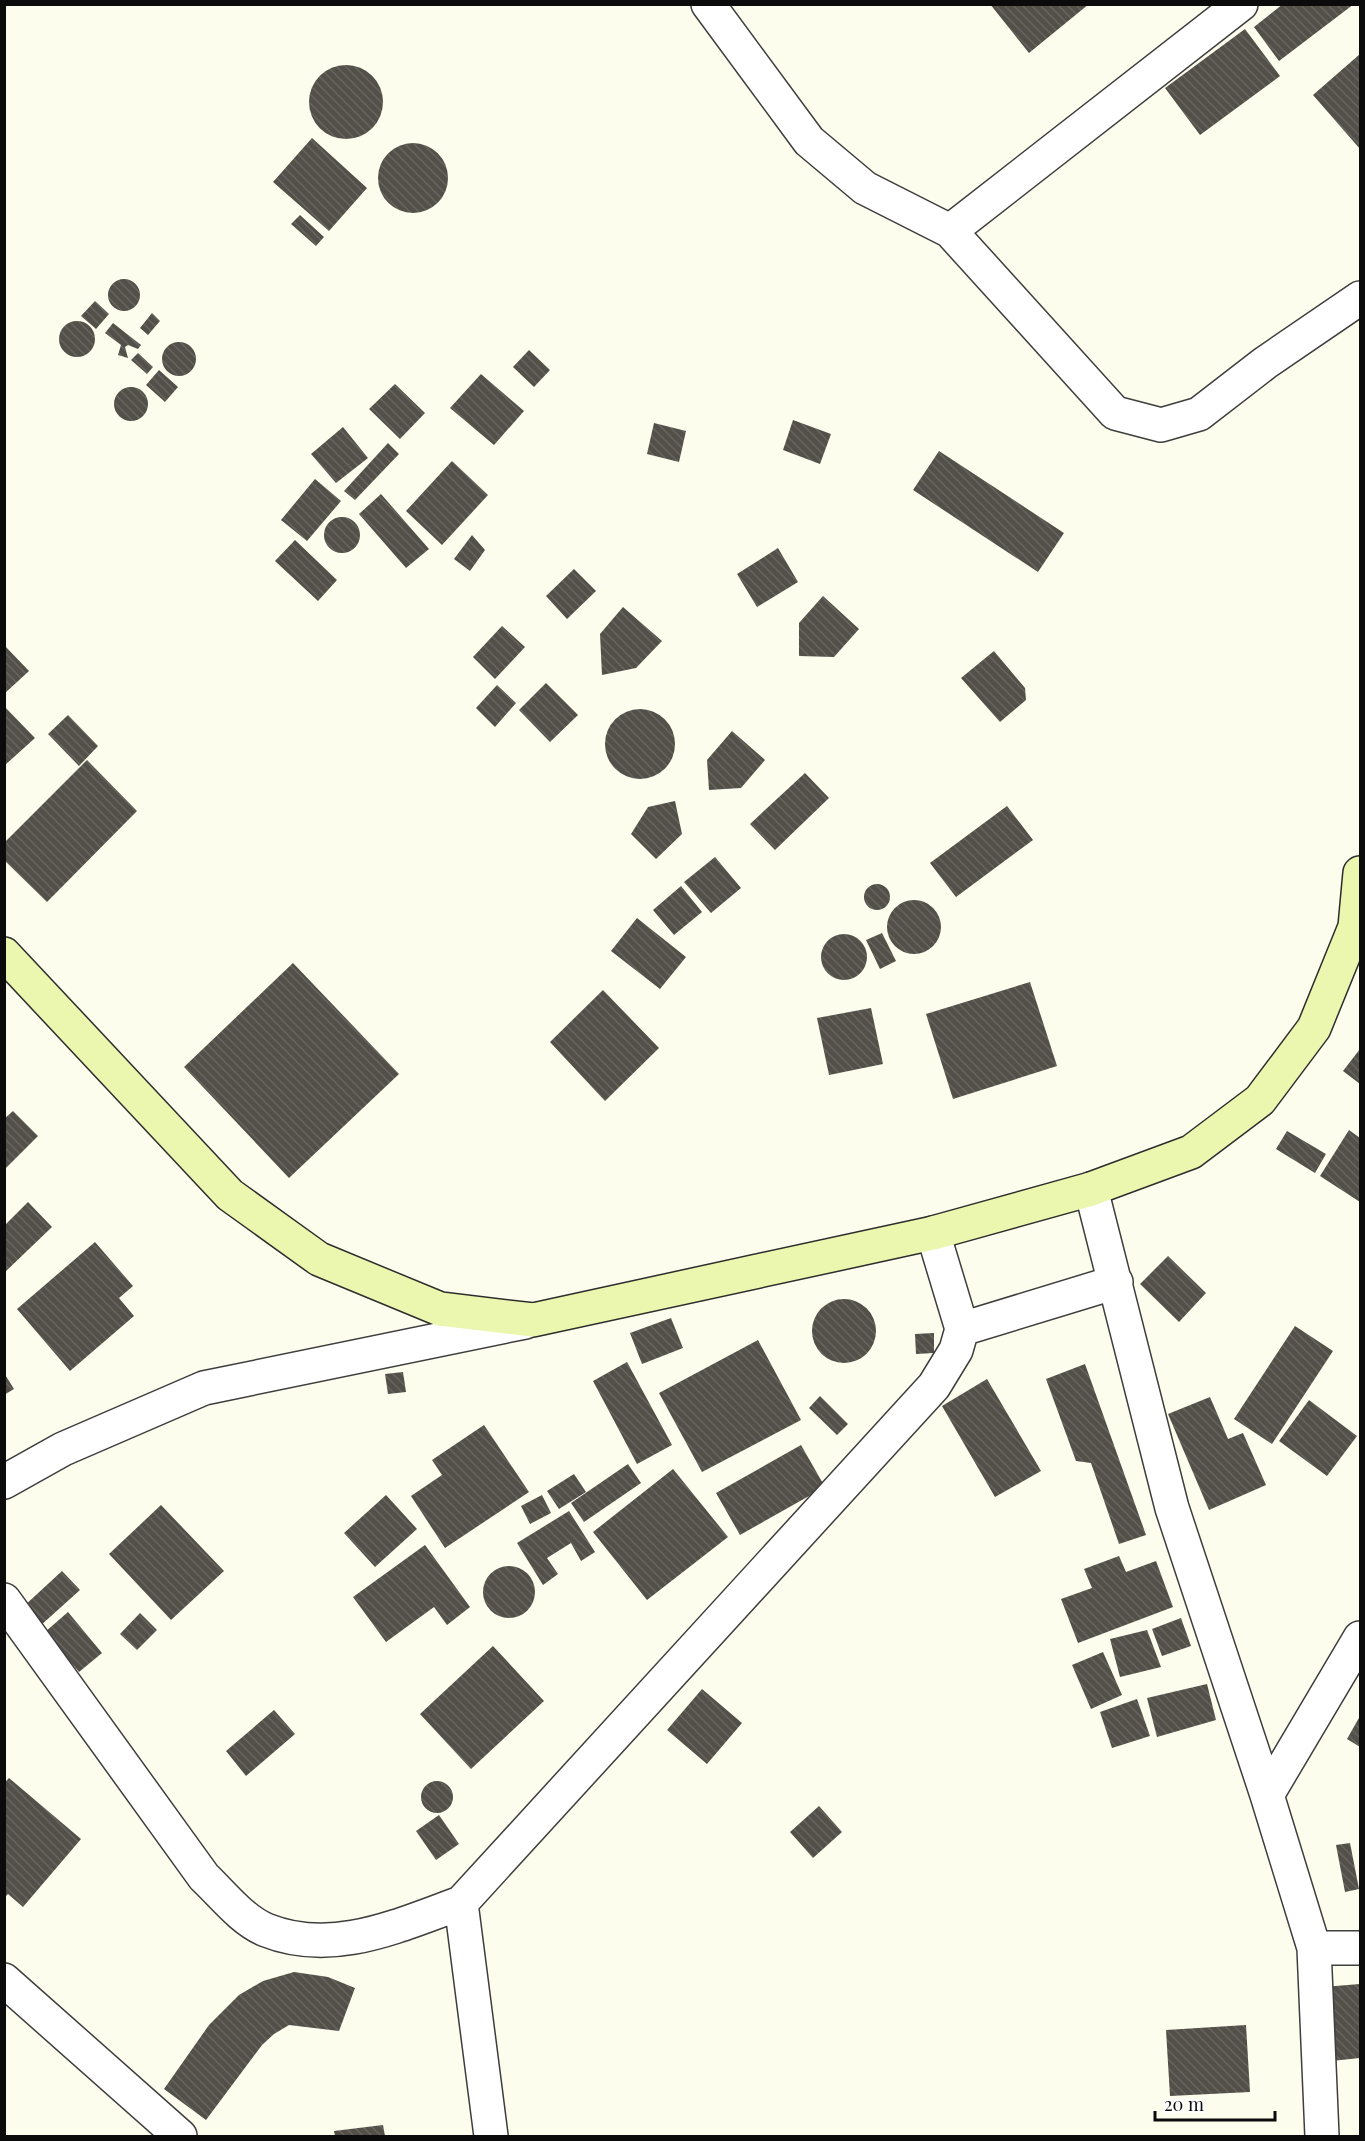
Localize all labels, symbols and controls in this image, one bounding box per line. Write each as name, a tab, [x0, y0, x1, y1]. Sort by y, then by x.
scale bar	[1155, 2084, 1275, 2122]
text: 20 m	[1164, 2092, 1204, 2116]

